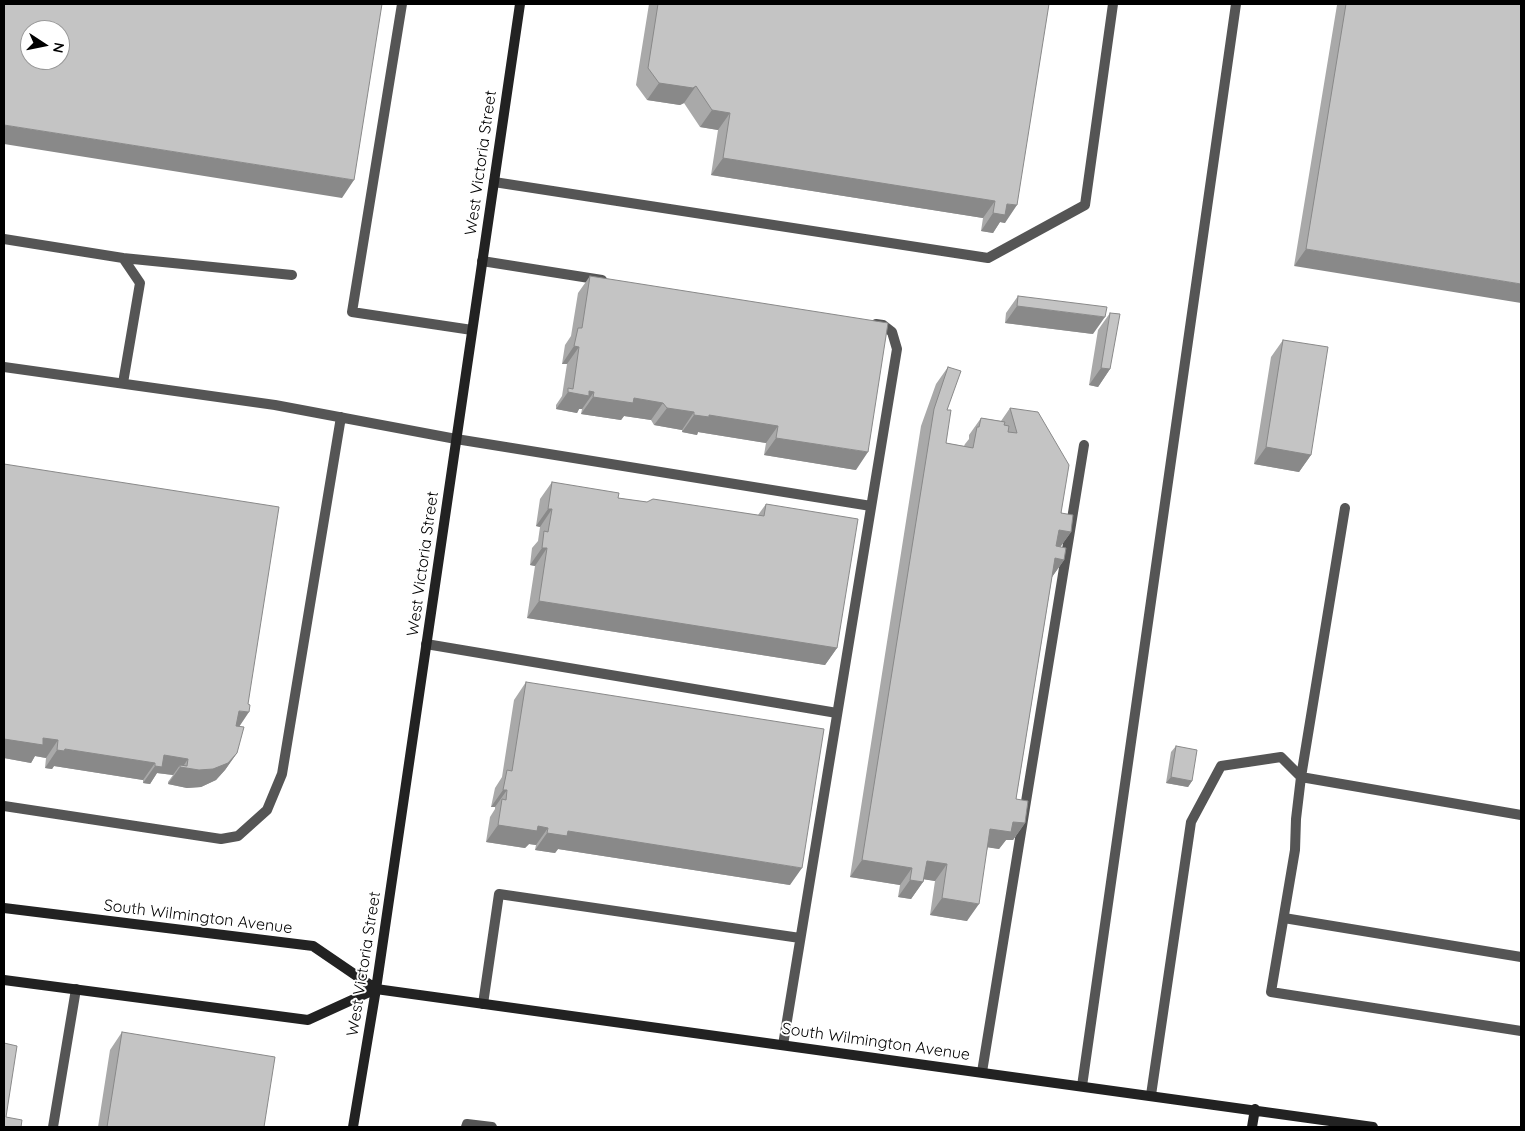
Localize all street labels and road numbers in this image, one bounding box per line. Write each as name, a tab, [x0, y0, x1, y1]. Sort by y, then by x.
street label: West Victoria Street	[461, 89, 501, 237]
street label: West Victoria Street	[403, 490, 443, 638]
street label: West Victoria Street	[343, 890, 385, 1038]
street label: South Wilmington Avenue	[103, 896, 293, 938]
street label: South Wilmington Avenue	[781, 1019, 971, 1065]

